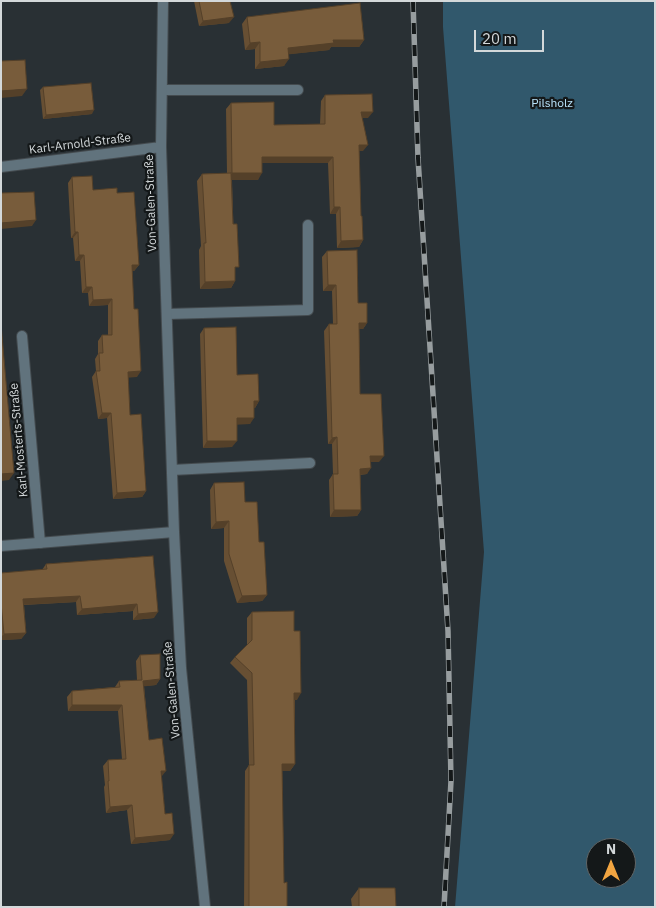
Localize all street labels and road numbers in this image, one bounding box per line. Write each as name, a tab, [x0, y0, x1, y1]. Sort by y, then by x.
street label: Karl-Arnold-Straße	[28, 131, 132, 157]
street label: Von-Galen-Straße	[142, 154, 160, 252]
street label: Karl-Mosterts-Straße	[7, 382, 31, 498]
street label: Von-Galen-Straße	[161, 641, 183, 739]

